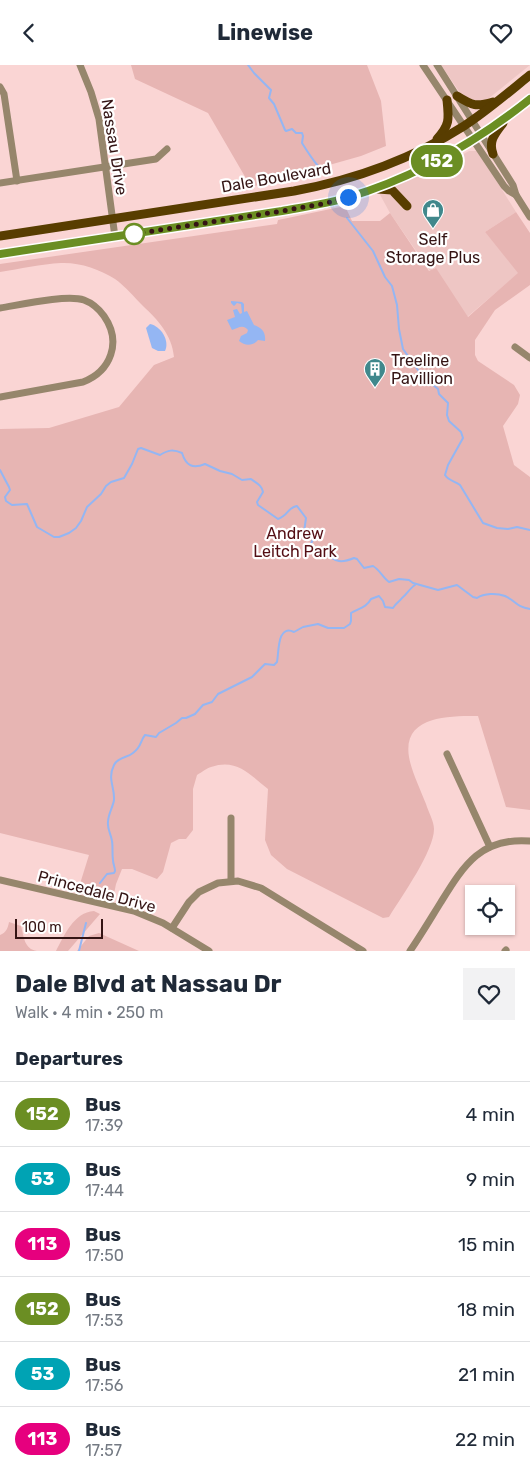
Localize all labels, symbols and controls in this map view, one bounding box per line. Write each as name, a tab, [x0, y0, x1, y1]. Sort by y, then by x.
icon: back	[15, 19, 43, 47]
text: Linewise	[217, 19, 313, 46]
icon: heart	[487, 19, 515, 47]
street label: Nassau Drive	[98, 98, 131, 197]
line badge: 152	[408, 145, 466, 177]
text: 152	[421, 150, 453, 172]
street label: Dale Boulevard	[220, 158, 333, 197]
your location	[336, 185, 361, 210]
shop icon: Self Storage Plus	[421, 198, 445, 229]
unlabelled marker	[123, 223, 145, 245]
place label: Self Storage Plus	[386, 230, 480, 267]
place label: Treeline Pavillion	[391, 351, 453, 388]
building icon: Treeline Pavillion	[363, 357, 387, 388]
park label: Andrew Leitch Park	[253, 524, 338, 561]
street label: Princedale Drive	[36, 867, 158, 916]
map controls	[465, 885, 515, 935]
button: locate	[465, 885, 515, 935]
scale bar	[15, 916, 102, 939]
text: 100 m	[22, 919, 62, 936]
button: heart	[463, 968, 515, 1020]
text: Dale Blvd at Nassau Dr	[15, 970, 282, 998]
text: Walk · 4 min · 250 m	[15, 1003, 163, 1022]
text: Departures	[15, 1047, 123, 1070]
text: Bus	[85, 1093, 121, 1116]
text: 152	[26, 1103, 59, 1125]
text: 4 min	[466, 1103, 515, 1126]
text: 17:39	[85, 1116, 123, 1135]
text: Bus	[85, 1158, 121, 1181]
text: 53	[31, 1168, 54, 1190]
text: 9 min	[466, 1168, 515, 1191]
text: 17:44	[85, 1181, 124, 1200]
text: Bus	[85, 1223, 121, 1246]
text: 113	[28, 1233, 57, 1255]
text: 15 min	[458, 1233, 515, 1256]
text: 17:50	[85, 1246, 124, 1265]
text: Bus	[85, 1288, 121, 1311]
text: 152	[26, 1298, 59, 1320]
text: 18 min	[457, 1298, 515, 1321]
text: 17:53	[85, 1311, 123, 1330]
text: Bus	[85, 1353, 121, 1376]
text: 53	[31, 1363, 54, 1385]
text: 21 min	[458, 1363, 515, 1386]
text: 17:56	[85, 1376, 123, 1395]
text: Bus	[85, 1418, 121, 1441]
text: 113	[28, 1428, 57, 1450]
text: 22 min	[455, 1428, 515, 1451]
text: 17:57	[85, 1441, 122, 1460]

